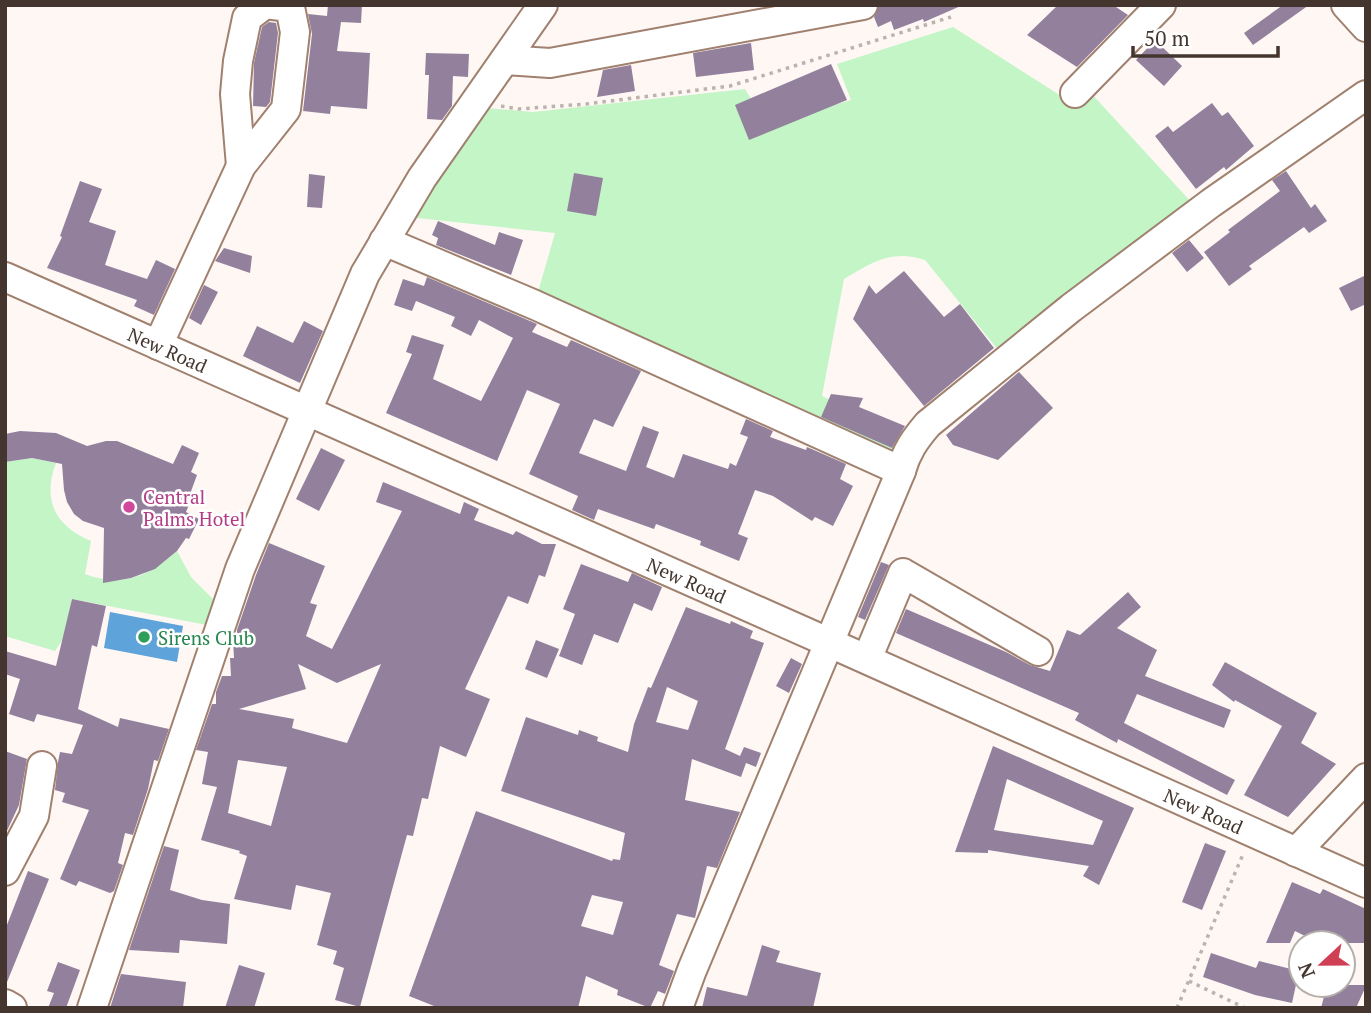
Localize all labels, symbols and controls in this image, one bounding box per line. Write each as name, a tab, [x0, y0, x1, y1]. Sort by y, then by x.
scale bar	[1133, 14, 1278, 58]
text: 50 m	[1144, 24, 1190, 52]
street label: New Road	[124, 321, 212, 378]
place label: Central Palms Hotel	[143, 484, 245, 531]
marker: Central Palms Hotel	[121, 499, 137, 515]
street label: New Road	[643, 551, 731, 608]
place label: Sirens Club	[158, 625, 254, 650]
marker: Sirens Club	[136, 629, 152, 645]
street label: New Road	[1160, 782, 1248, 839]
north arrow	[1287, 929, 1357, 999]
text: N	[1291, 959, 1320, 982]

